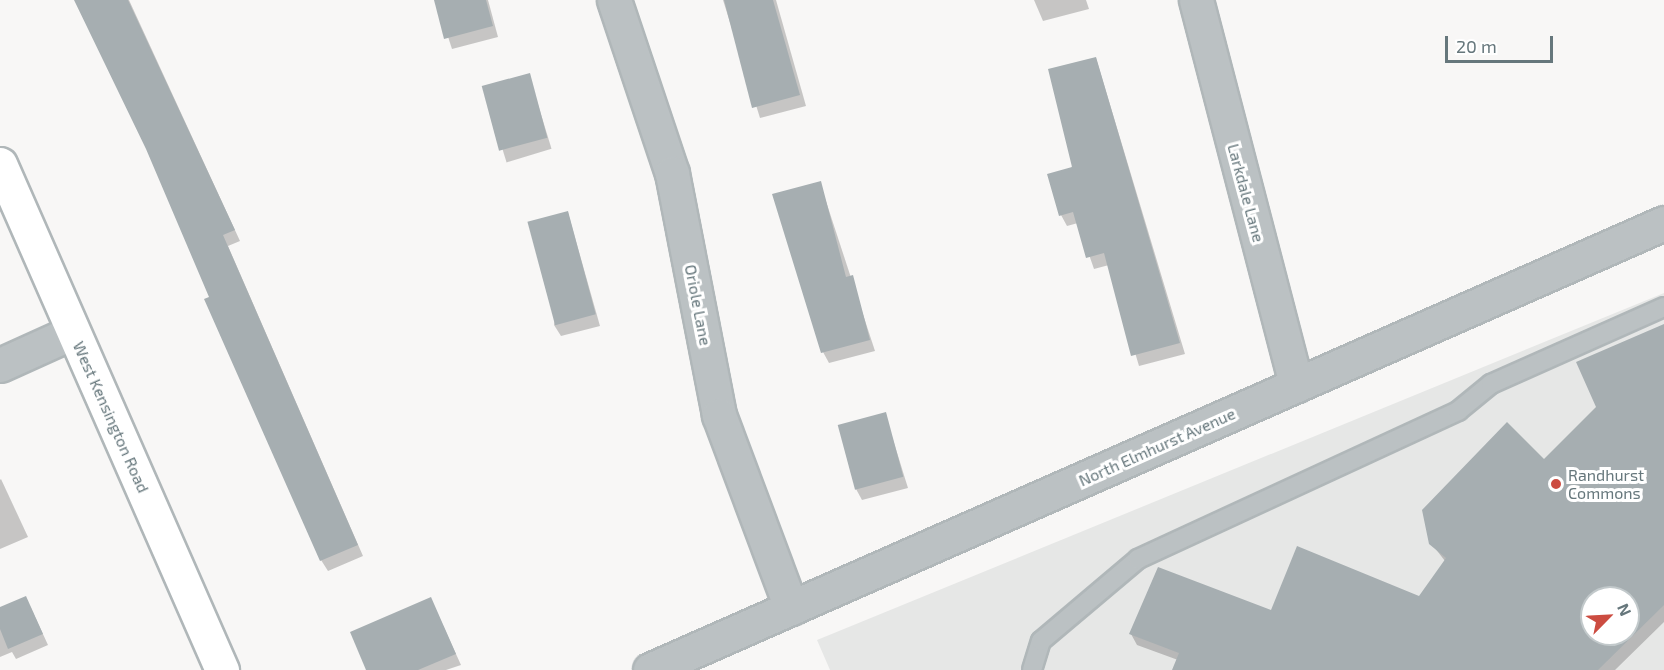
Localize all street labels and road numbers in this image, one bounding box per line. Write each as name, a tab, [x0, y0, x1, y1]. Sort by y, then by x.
street label: Larkdale Lane	[1224, 142, 1268, 244]
street label: Oriole Lane	[681, 263, 715, 347]
street label: West Kensington Road	[69, 338, 153, 496]
street label: North Elmhurst Avenue	[1076, 404, 1238, 490]

